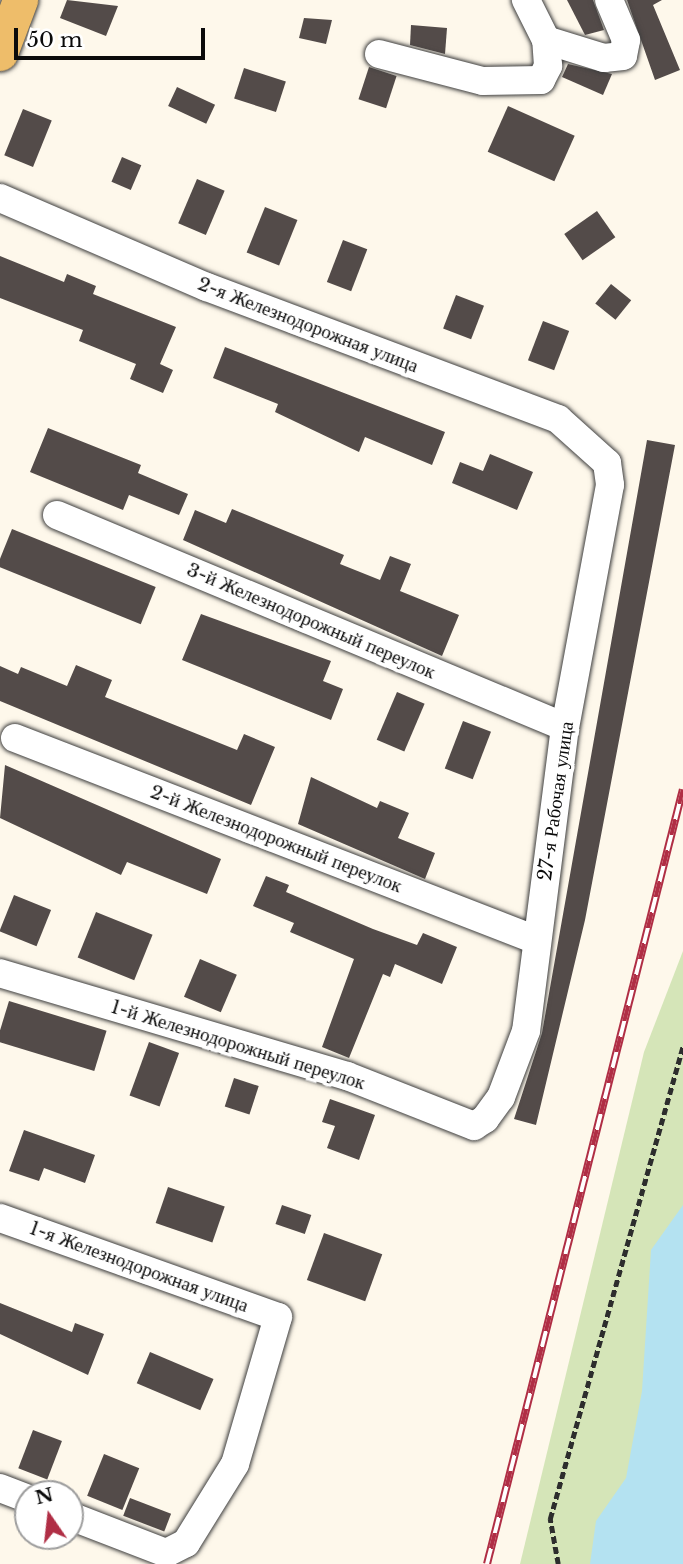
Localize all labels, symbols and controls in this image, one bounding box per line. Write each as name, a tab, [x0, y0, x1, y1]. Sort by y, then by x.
scale bar	[18, 14, 208, 58]
text: 50 m	[27, 27, 82, 53]
street label: 2-я Железнодорожная улица	[194, 272, 422, 378]
street label: 3-й Железнодорожный переулок	[183, 558, 439, 684]
street label: 27-я Рабочая улица	[534, 720, 578, 882]
street label: 2-й Железнодорожный переулок	[147, 780, 405, 898]
street label: 1-й Железнодорожный переулок	[108, 995, 368, 1095]
street label: 1-я Железнодорожная улица	[26, 1217, 252, 1317]
north arrow	[14, 1480, 84, 1550]
text: N	[33, 1483, 56, 1509]

